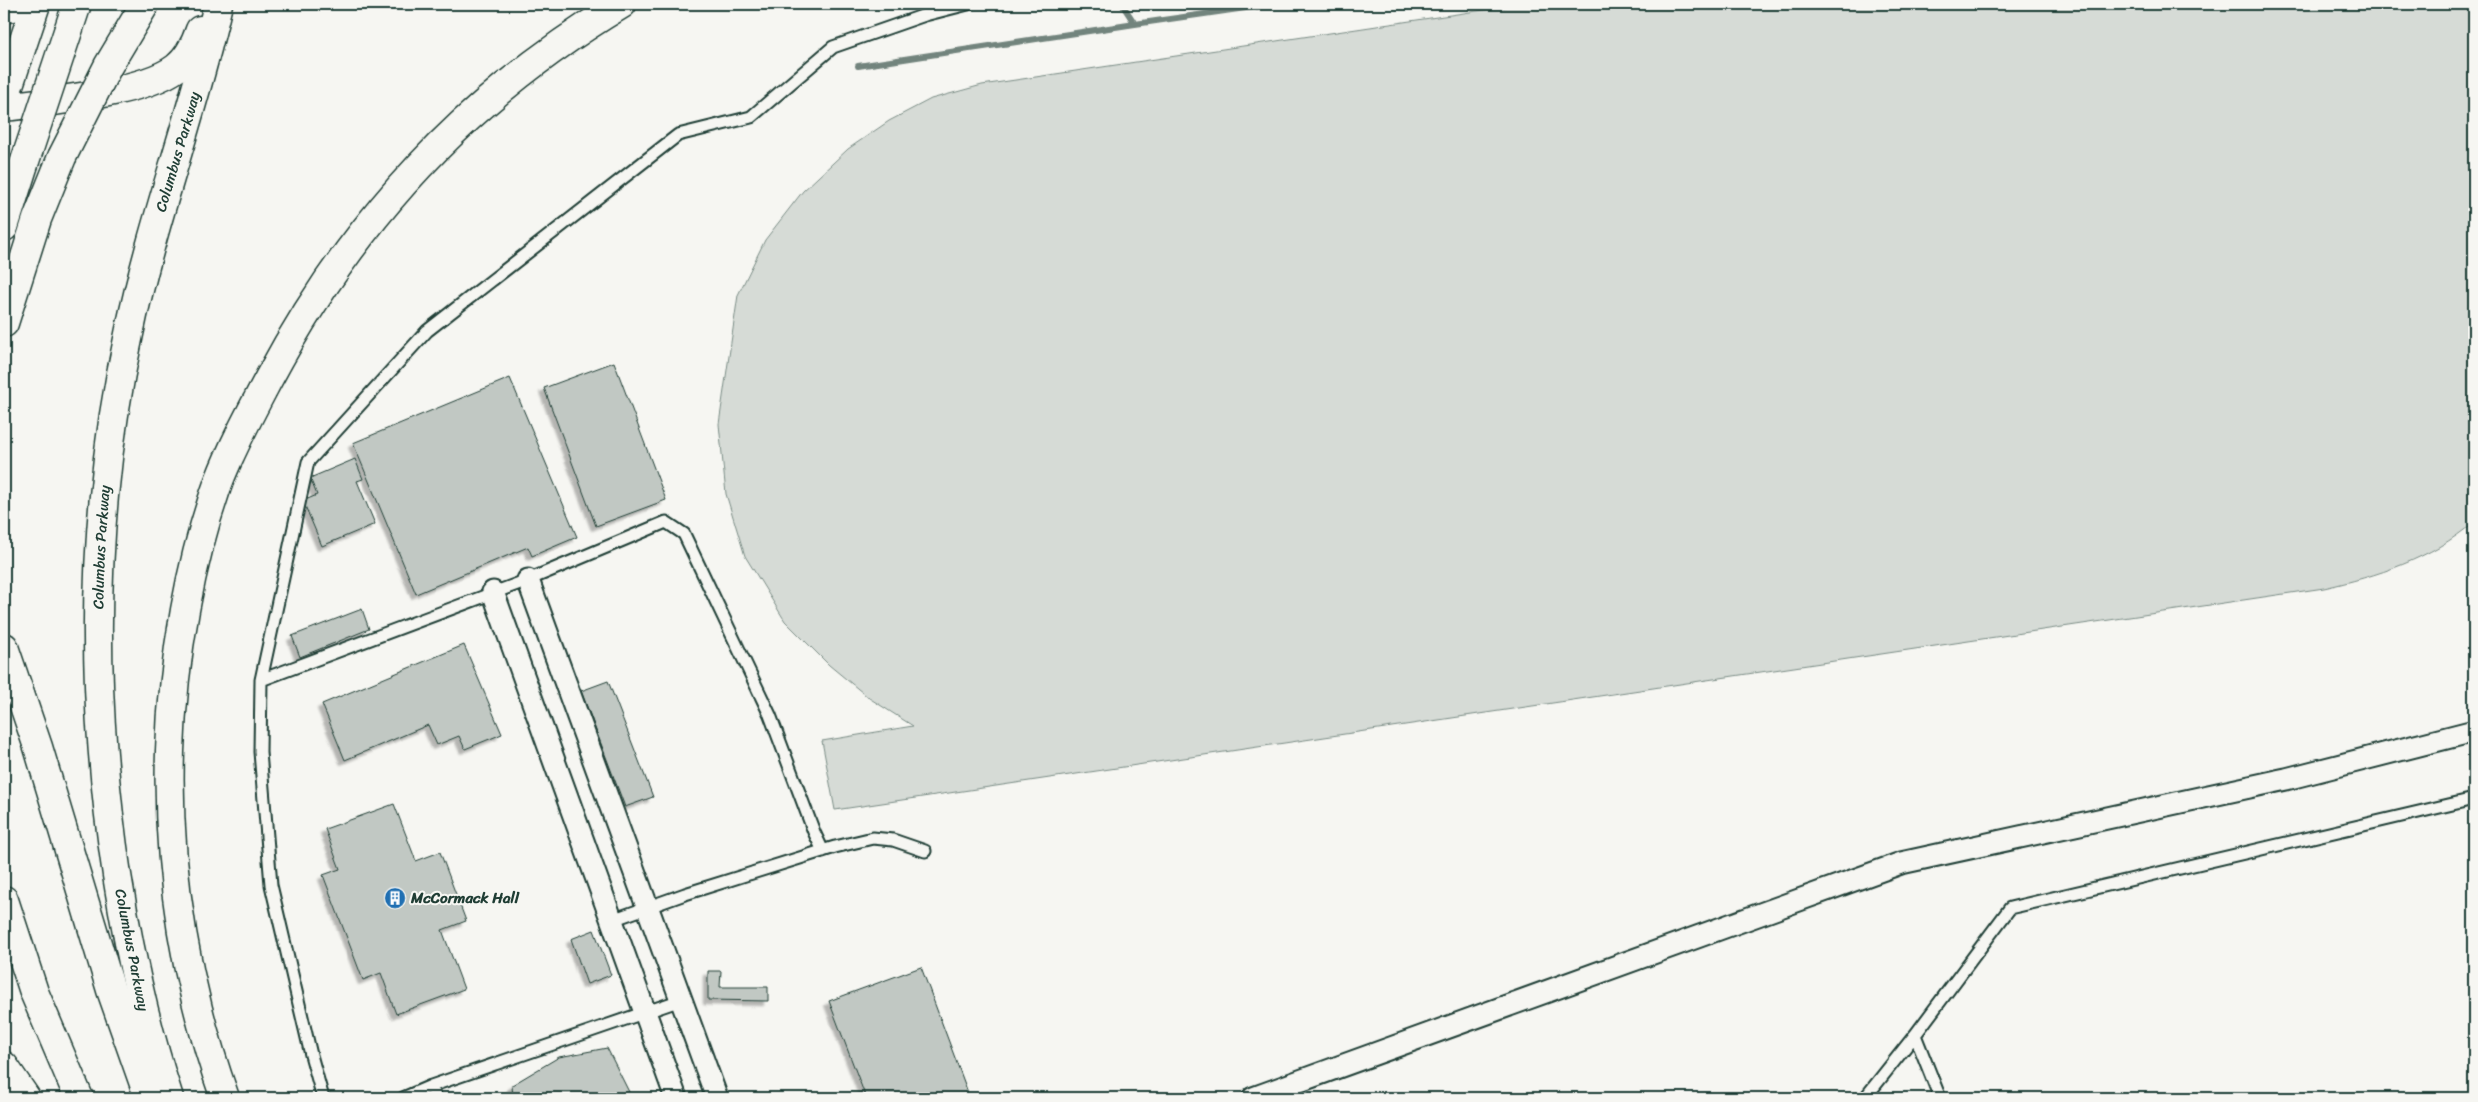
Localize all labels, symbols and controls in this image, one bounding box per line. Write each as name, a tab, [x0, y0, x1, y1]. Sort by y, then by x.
street label: Columbus Parkway	[148, 88, 208, 215]
street label: Columbus Parkway	[85, 484, 118, 609]
place label: McCormack Hall	[410, 885, 520, 911]
building icon: McCormack Hall	[383, 886, 407, 910]
street label: Columbus Parkway	[107, 887, 157, 1014]

